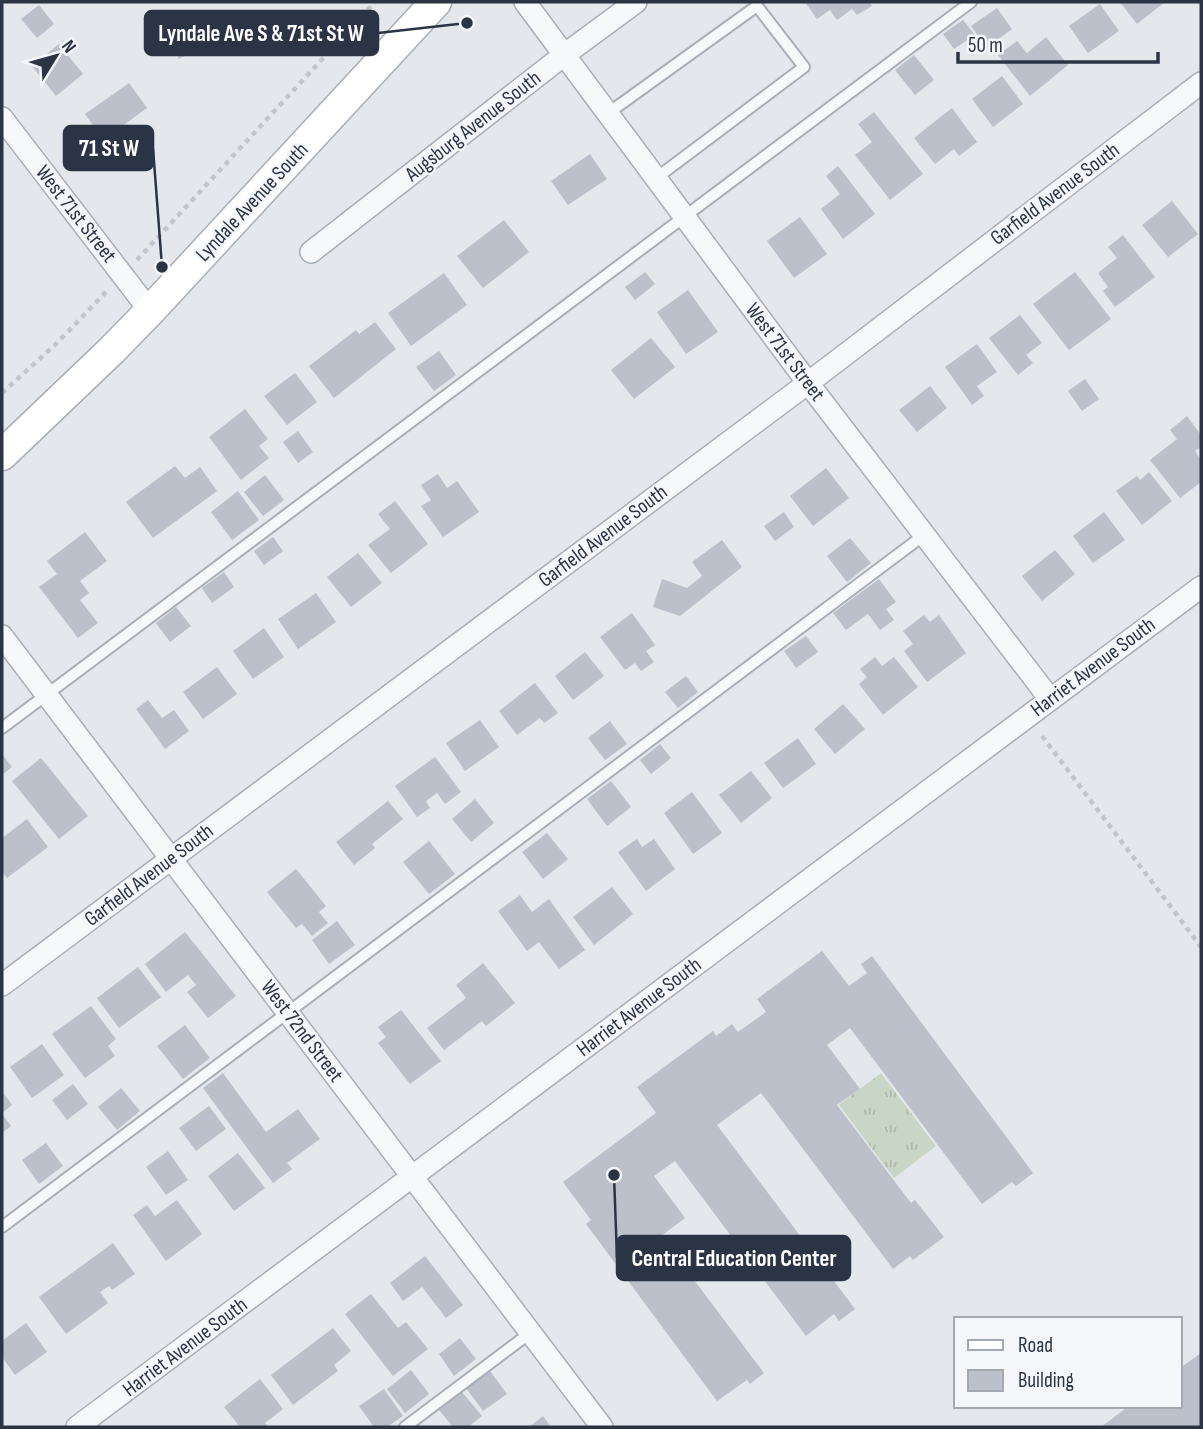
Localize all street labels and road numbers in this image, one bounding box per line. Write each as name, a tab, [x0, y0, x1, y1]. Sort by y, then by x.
street label: Augsburg Avenue South	[400, 65, 546, 187]
street label: Lyndale Avenue South	[191, 137, 313, 267]
street label: Garfield Avenue South	[986, 137, 1124, 251]
street label: West 71st Street	[30, 160, 122, 268]
street label: West 71st Street	[740, 298, 830, 406]
street label: Garfield Avenue South	[534, 479, 672, 593]
street label: Harriet Avenue South	[1026, 612, 1160, 722]
street label: Garfield Avenue South	[80, 818, 218, 932]
street label: Harriet Avenue South	[572, 952, 706, 1062]
street label: West 72nd Street	[255, 975, 349, 1087]
street label: Harriet Avenue South	[118, 1292, 252, 1402]

